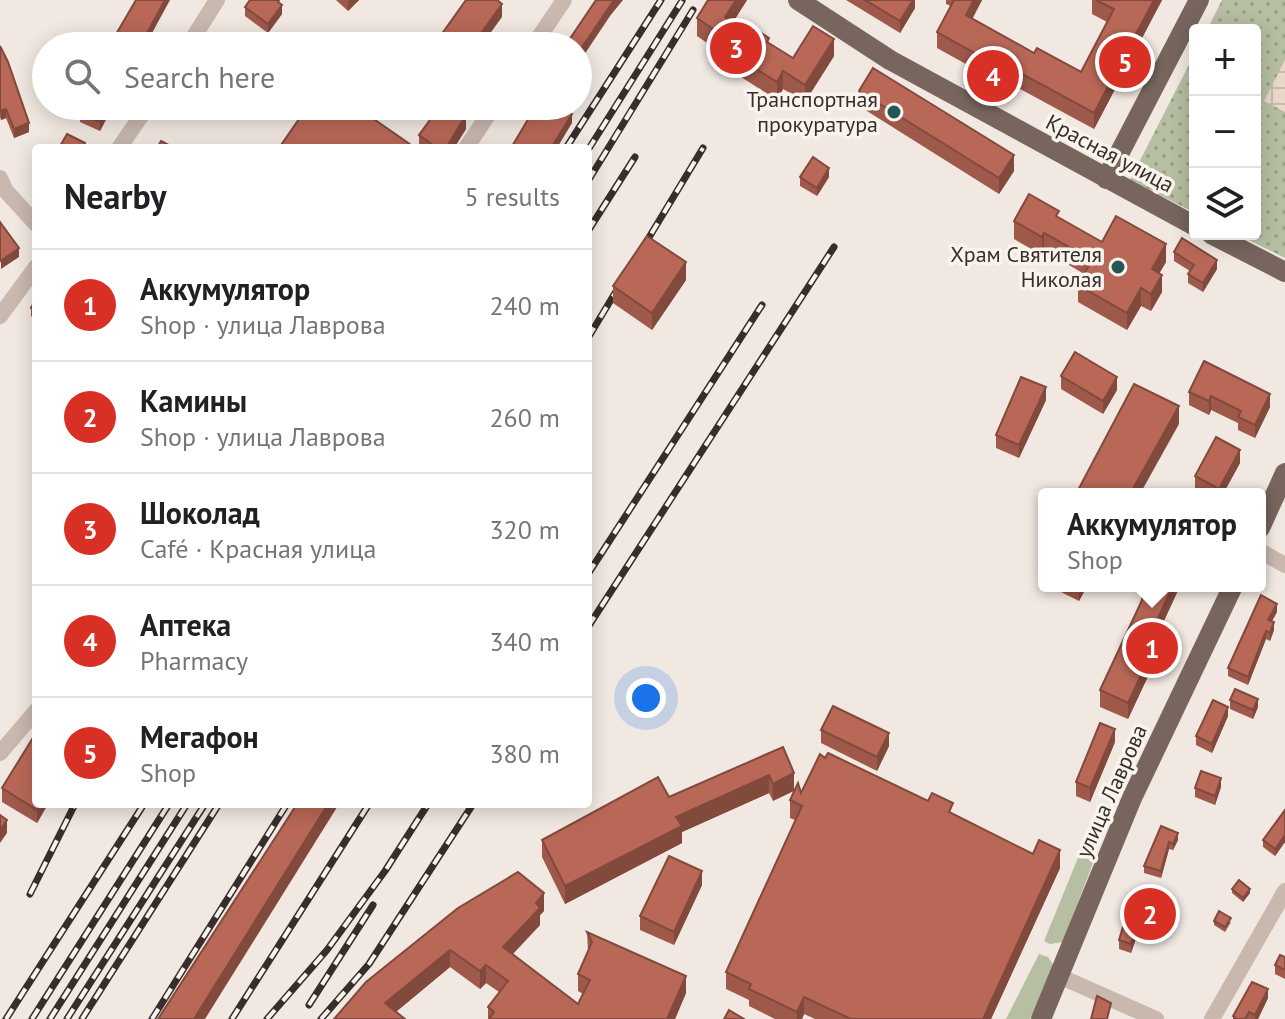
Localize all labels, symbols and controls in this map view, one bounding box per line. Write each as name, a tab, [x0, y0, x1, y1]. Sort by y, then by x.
pin: 3	[710, 18, 762, 78]
map controls	[1189, 24, 1261, 240]
button: +	[1189, 24, 1261, 96]
search box	[32, 32, 592, 120]
pin: 5	[1099, 32, 1151, 92]
pin: 4	[967, 46, 1019, 106]
icon: search	[60, 54, 104, 98]
text: Search here	[124, 57, 275, 96]
place label: Транспортная прокуратура	[746, 85, 878, 138]
button: −	[1189, 96, 1261, 168]
marker: Транспортная прокуратура	[885, 103, 903, 121]
street label: Красная улица	[1041, 107, 1179, 199]
button: layers	[1189, 168, 1261, 240]
text: Nearby	[64, 174, 166, 218]
text: 5 results	[465, 180, 560, 213]
place label: Храм Святителя Николая	[950, 240, 1102, 293]
marker: Храм Святителя Николая	[1109, 258, 1127, 276]
text: Аккумулятор	[140, 269, 310, 308]
text: 1	[83, 289, 97, 322]
text: 240 m	[489, 289, 560, 322]
text: Shop · улица Лаврова	[140, 308, 386, 341]
text: Камины	[140, 381, 247, 420]
text: 2	[83, 401, 97, 434]
text: 260 m	[489, 401, 560, 434]
text: Shop · улица Лаврова	[140, 420, 386, 453]
popup	[1038, 488, 1266, 592]
text: Шоколад	[140, 493, 260, 532]
text: Аккумулятор	[1067, 504, 1237, 543]
text: 3	[83, 513, 97, 546]
text: 320 m	[489, 513, 560, 546]
text: Café · Красная улица	[140, 532, 376, 565]
text: Shop	[1067, 543, 1123, 576]
text: Аптека	[140, 605, 231, 644]
pin: 1	[1126, 618, 1178, 678]
text: 4	[83, 625, 97, 658]
text: 340 m	[489, 625, 560, 658]
text: Pharmacy	[140, 644, 248, 677]
your location	[626, 678, 666, 718]
text: Мегафон	[140, 717, 259, 756]
street label: улица Лаврова	[1069, 720, 1153, 862]
text: 5	[83, 737, 97, 770]
text: 380 m	[489, 737, 560, 770]
text: Shop	[140, 756, 196, 789]
pin: 2	[1124, 884, 1176, 944]

